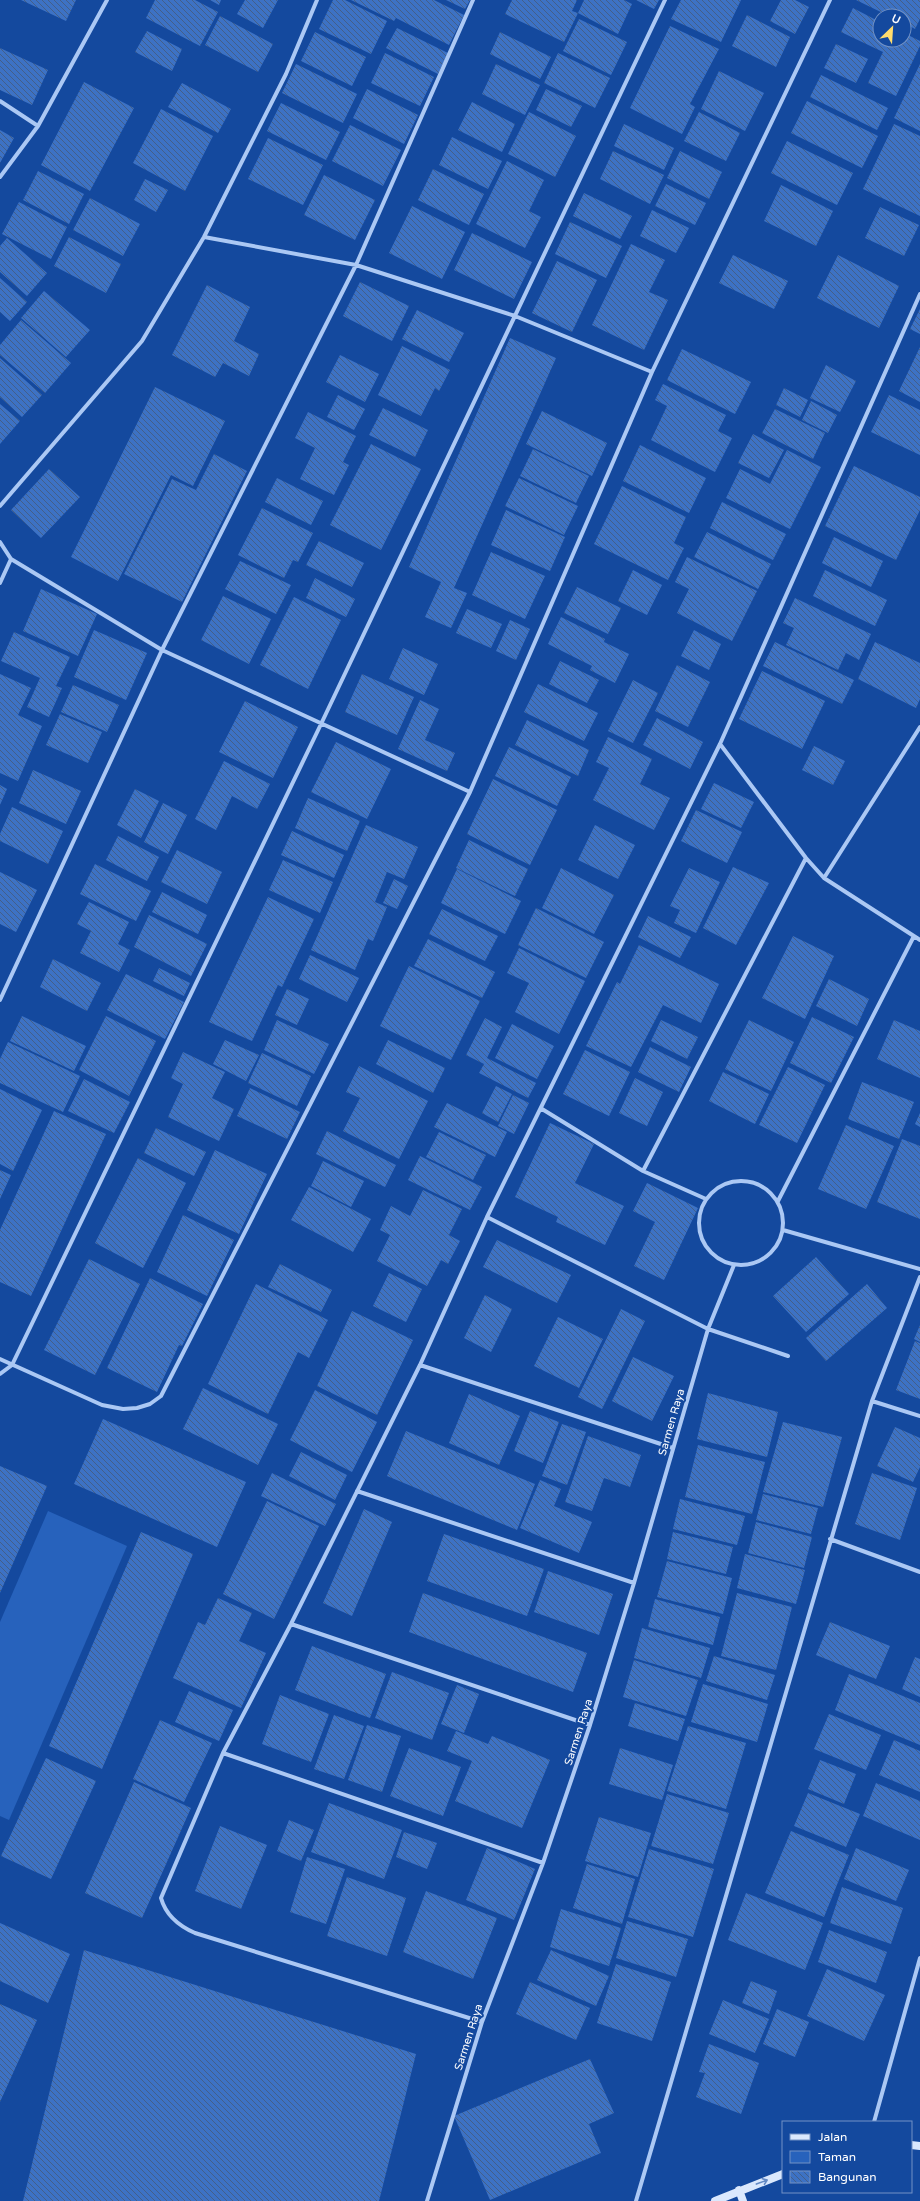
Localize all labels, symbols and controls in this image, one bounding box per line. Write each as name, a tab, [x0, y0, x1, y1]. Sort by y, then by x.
north arrow	[872, 8, 912, 48]
text: U	[889, 12, 903, 27]
street label: Sarmen Raya	[656, 1387, 687, 1457]
street label: Sarmen Raya	[562, 1697, 595, 1767]
street label: Sarmen Raya	[452, 2002, 485, 2072]
legend	[782, 2121, 912, 2193]
text: Jalan	[818, 2130, 847, 2144]
text: Taman	[818, 2150, 856, 2164]
text: Bangunan	[818, 2170, 877, 2184]
one-way arrow	[755, 2177, 767, 2185]

